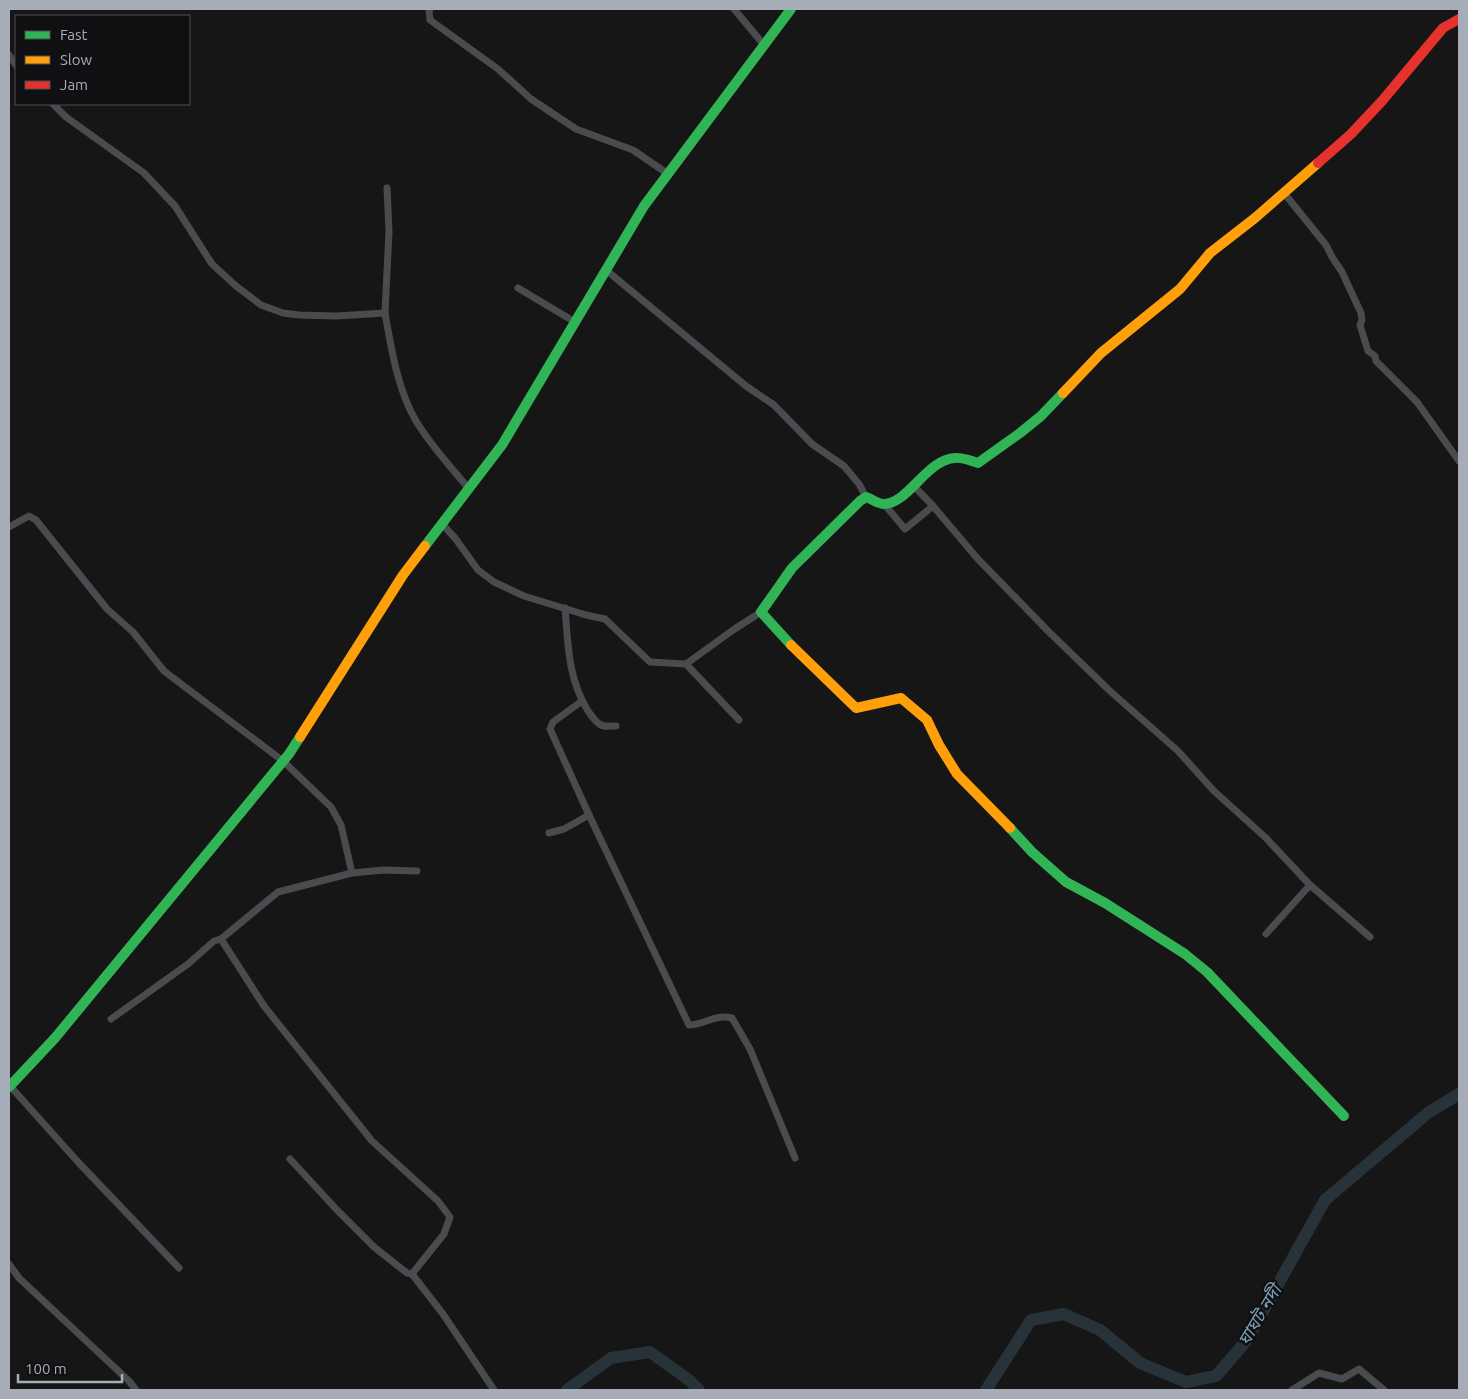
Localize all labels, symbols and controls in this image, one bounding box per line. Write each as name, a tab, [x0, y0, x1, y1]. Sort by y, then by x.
legend	[15, 15, 190, 105]
text: Fast	[60, 26, 88, 43]
text: Slow	[60, 51, 93, 68]
text: Jam	[60, 76, 88, 93]
water label: ঘাঘট নদী	[1233, 1278, 1286, 1349]
scale bar	[18, 1352, 121, 1384]
text: 100 m	[25, 1360, 67, 1377]

